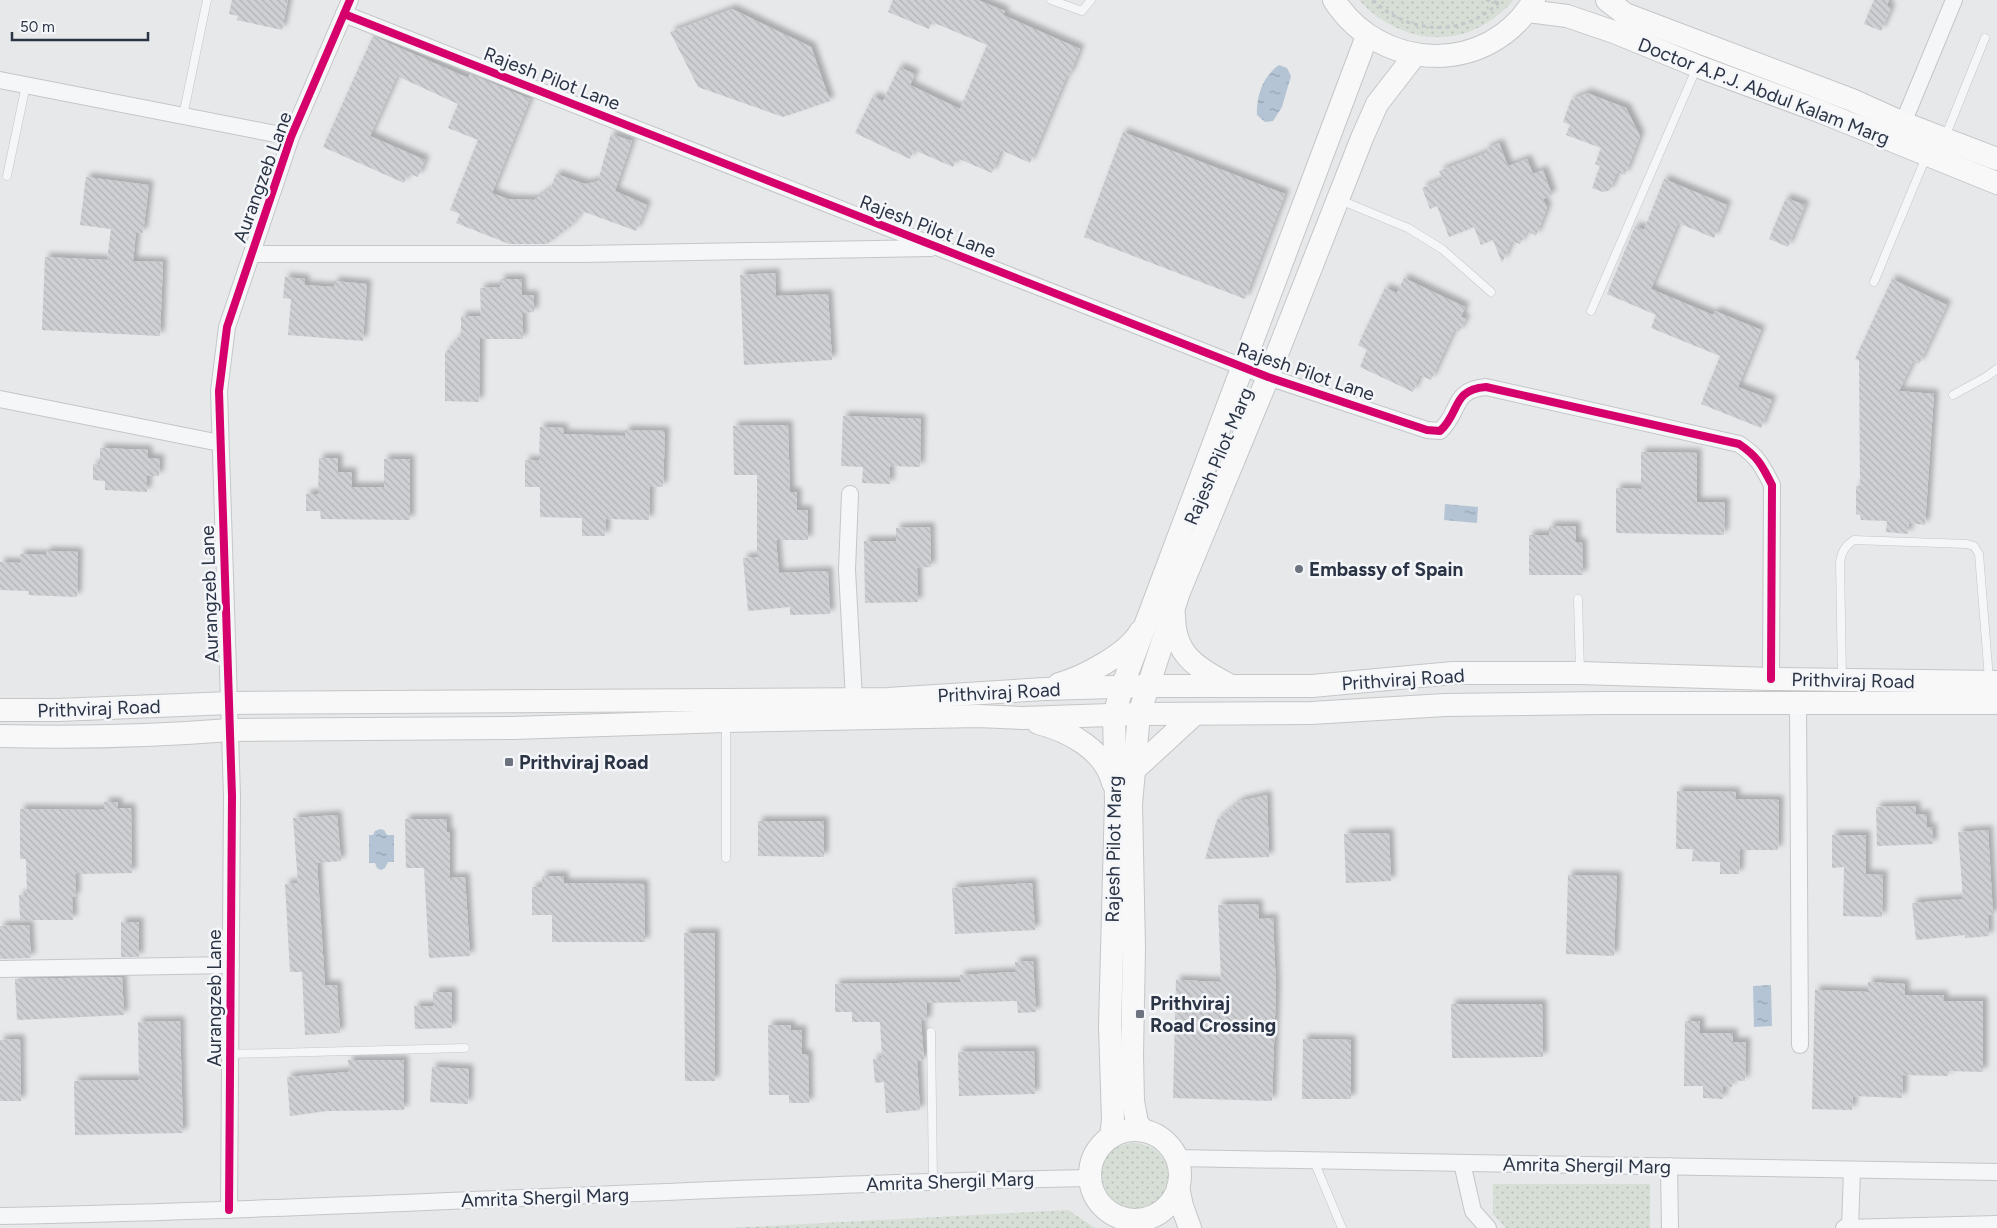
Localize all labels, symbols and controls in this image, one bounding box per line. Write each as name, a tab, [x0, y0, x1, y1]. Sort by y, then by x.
scale bar	[12, 10, 149, 42]
text: 50 m	[20, 18, 55, 36]
street label: Doctor A.P.J. Abdul Kalam Marg	[1635, 33, 1893, 150]
street label: Rajesh Pilot Lane	[480, 42, 623, 115]
street label: Aurangzeb Lane	[228, 109, 297, 246]
street label: Rajesh Pilot Lane	[856, 190, 999, 263]
street label: Rajesh Pilot Lane	[1234, 337, 1378, 406]
street label: Rajesh Pilot Marg	[1179, 384, 1258, 528]
street label: Aurangzeb Lane	[196, 525, 223, 663]
place label: Embassy of Spain	[1309, 558, 1463, 581]
marker: Embassy of Spain	[1293, 563, 1305, 575]
street label: Prithviraj Road	[1341, 664, 1465, 695]
street label: Prithviraj Road	[1791, 668, 1915, 693]
street label: Prithviraj Road	[937, 678, 1061, 707]
street label: Prithviraj Road	[37, 695, 161, 722]
place label: Prithviraj Road	[519, 751, 648, 774]
marker: Prithviraj Road	[503, 756, 515, 768]
street label: Rajesh Pilot Marg	[1101, 775, 1126, 923]
street label: Aurangzeb Lane	[203, 929, 226, 1067]
place label: Prithviraj Road Crossing	[1150, 992, 1276, 1037]
marker: Prithviraj Road Crossing	[1134, 1008, 1146, 1020]
street label: Amrita Shergil Marg	[1503, 1153, 1671, 1178]
street label: Amrita Shergil Marg	[866, 1167, 1034, 1196]
street label: Amrita Shergil Marg	[461, 1183, 629, 1212]

